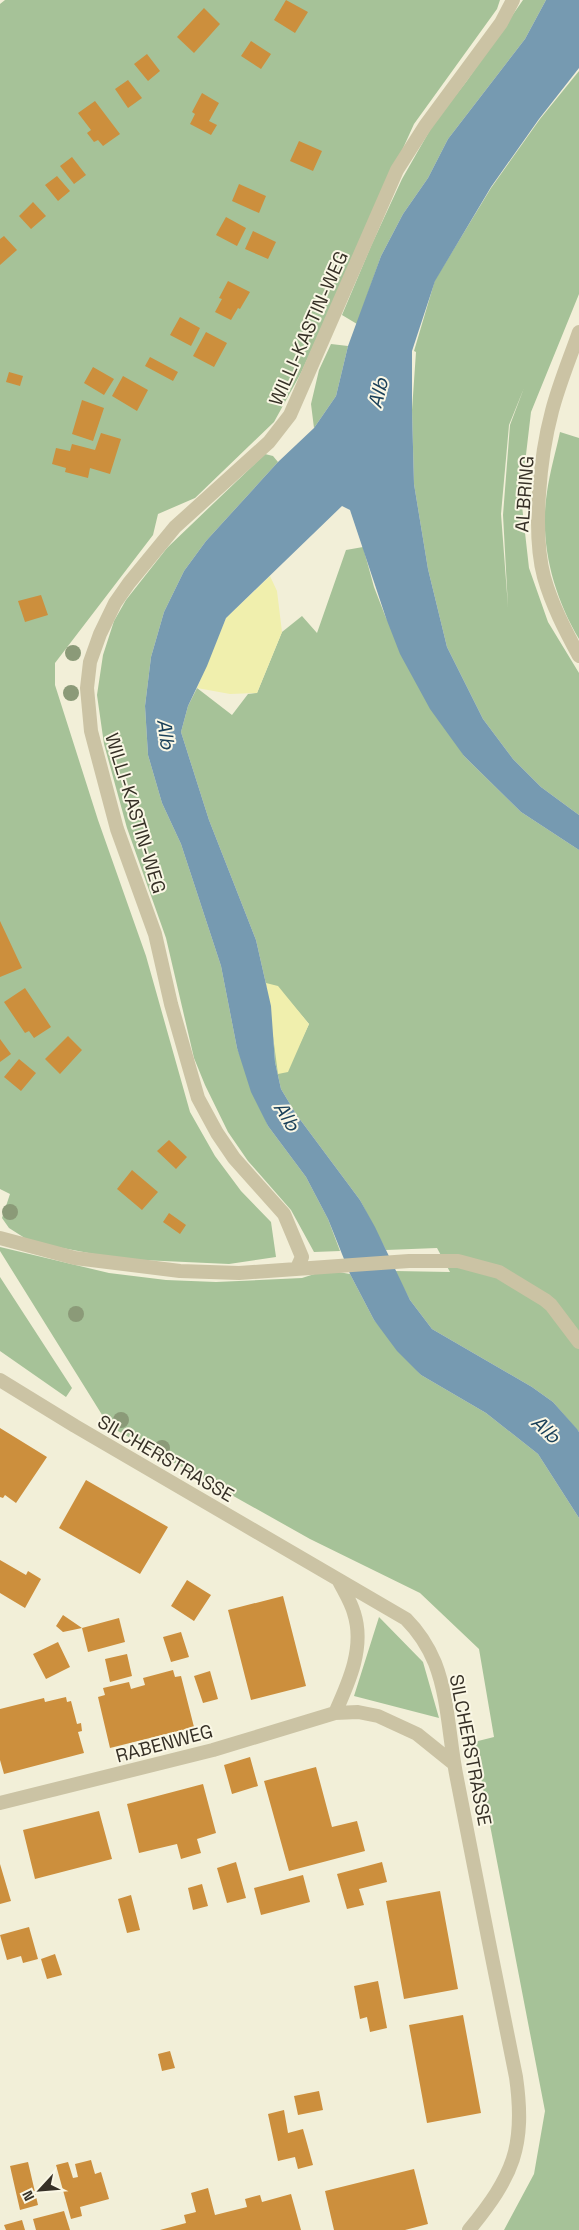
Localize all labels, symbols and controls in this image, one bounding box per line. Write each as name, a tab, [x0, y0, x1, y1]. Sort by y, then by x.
street label: WILLI-KASTIN-WEG	[263, 247, 354, 409]
water label: Alb	[362, 374, 395, 411]
street label: ALBRING	[509, 455, 540, 533]
water label: Alb	[151, 717, 181, 752]
street label: WILLI-KASTIN-WEG	[99, 730, 172, 896]
water label: Alb	[268, 1096, 307, 1137]
street label: SILCHERSTRASSE	[93, 1409, 239, 1508]
water label: Alb	[526, 1409, 567, 1450]
street label: SILCHERSTRASSE	[444, 1672, 497, 1828]
street label: RABENWEG	[113, 1719, 216, 1768]
north arrow	[15, 2165, 65, 2215]
text: N	[18, 2188, 38, 2204]

